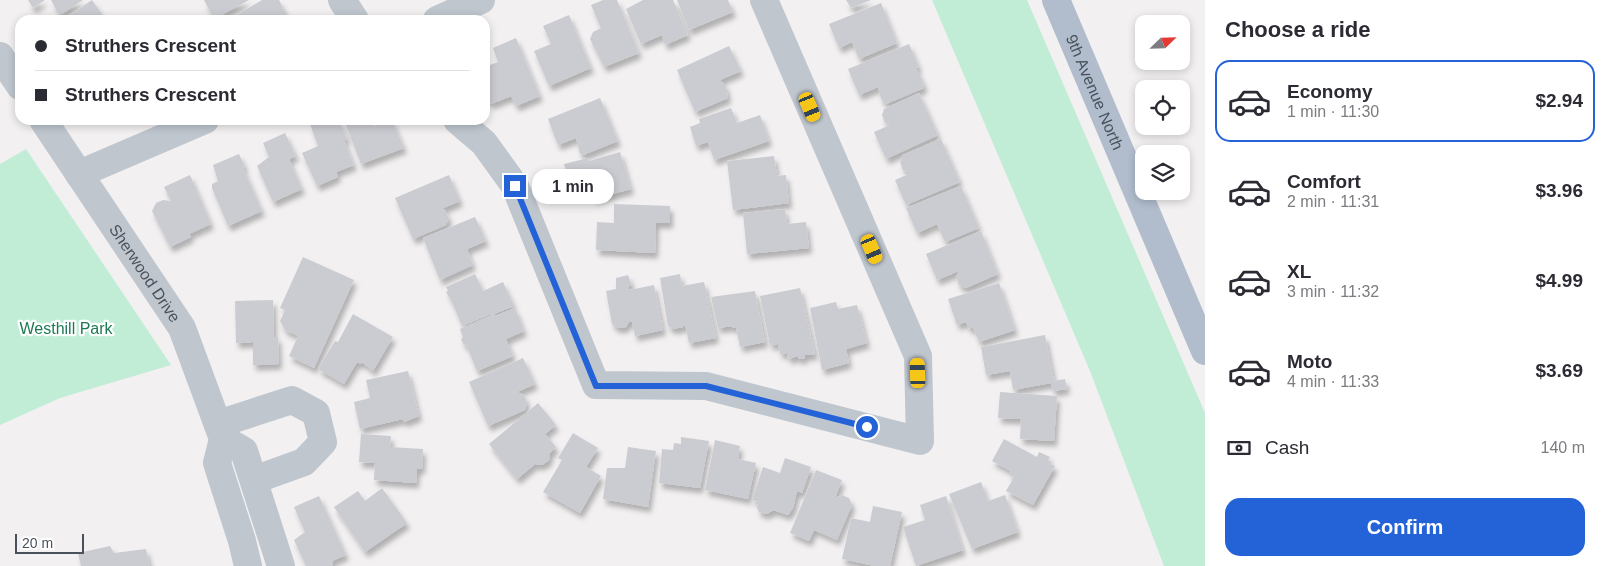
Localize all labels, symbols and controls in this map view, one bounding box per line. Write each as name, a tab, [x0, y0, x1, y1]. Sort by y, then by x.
north arrow	[1135, 15, 1190, 70]
map controls	[1135, 15, 1190, 200]
text: Choose a ride	[1225, 17, 1370, 42]
street label: 9th Avenue North	[1063, 32, 1127, 152]
text: Struthers Crescent	[65, 35, 236, 56]
icon: car	[1227, 79, 1272, 124]
button: locate	[1135, 80, 1190, 135]
text: Economy	[1287, 81, 1373, 102]
text: Struthers Crescent	[65, 84, 236, 105]
car	[797, 90, 822, 124]
text: $2.94	[1535, 90, 1583, 111]
text: 1 min · 11:30	[1287, 103, 1379, 120]
button: layers	[1135, 145, 1190, 200]
callout: 1 min	[532, 168, 615, 204]
icon: car	[1227, 169, 1272, 214]
text: Comfort	[1287, 171, 1361, 192]
route end	[504, 175, 526, 197]
text: 1 min	[552, 178, 594, 195]
text: $3.96	[1535, 180, 1583, 201]
text: 2 min · 11:31	[1287, 193, 1379, 210]
street label: Sherwood Drive	[106, 221, 184, 325]
car	[859, 232, 884, 266]
icon: car	[1227, 259, 1272, 304]
text: XL	[1287, 261, 1311, 282]
text: $4.99	[1535, 270, 1583, 291]
text: 3 min · 11:32	[1287, 283, 1379, 300]
park label: Westhill Park	[19, 320, 114, 337]
icon: car	[1227, 349, 1272, 394]
text: Moto	[1287, 351, 1332, 372]
car	[909, 358, 926, 388]
text: $3.69	[1535, 360, 1583, 381]
text: 4 min · 11:33	[1287, 373, 1379, 390]
route start	[856, 416, 878, 438]
icon: cash	[1225, 434, 1253, 462]
text: Cash	[1265, 437, 1309, 458]
text: 140 m	[1541, 439, 1585, 456]
button: Confirm	[1225, 498, 1585, 556]
scale bar	[15, 531, 84, 554]
text: 20 m	[22, 535, 53, 551]

